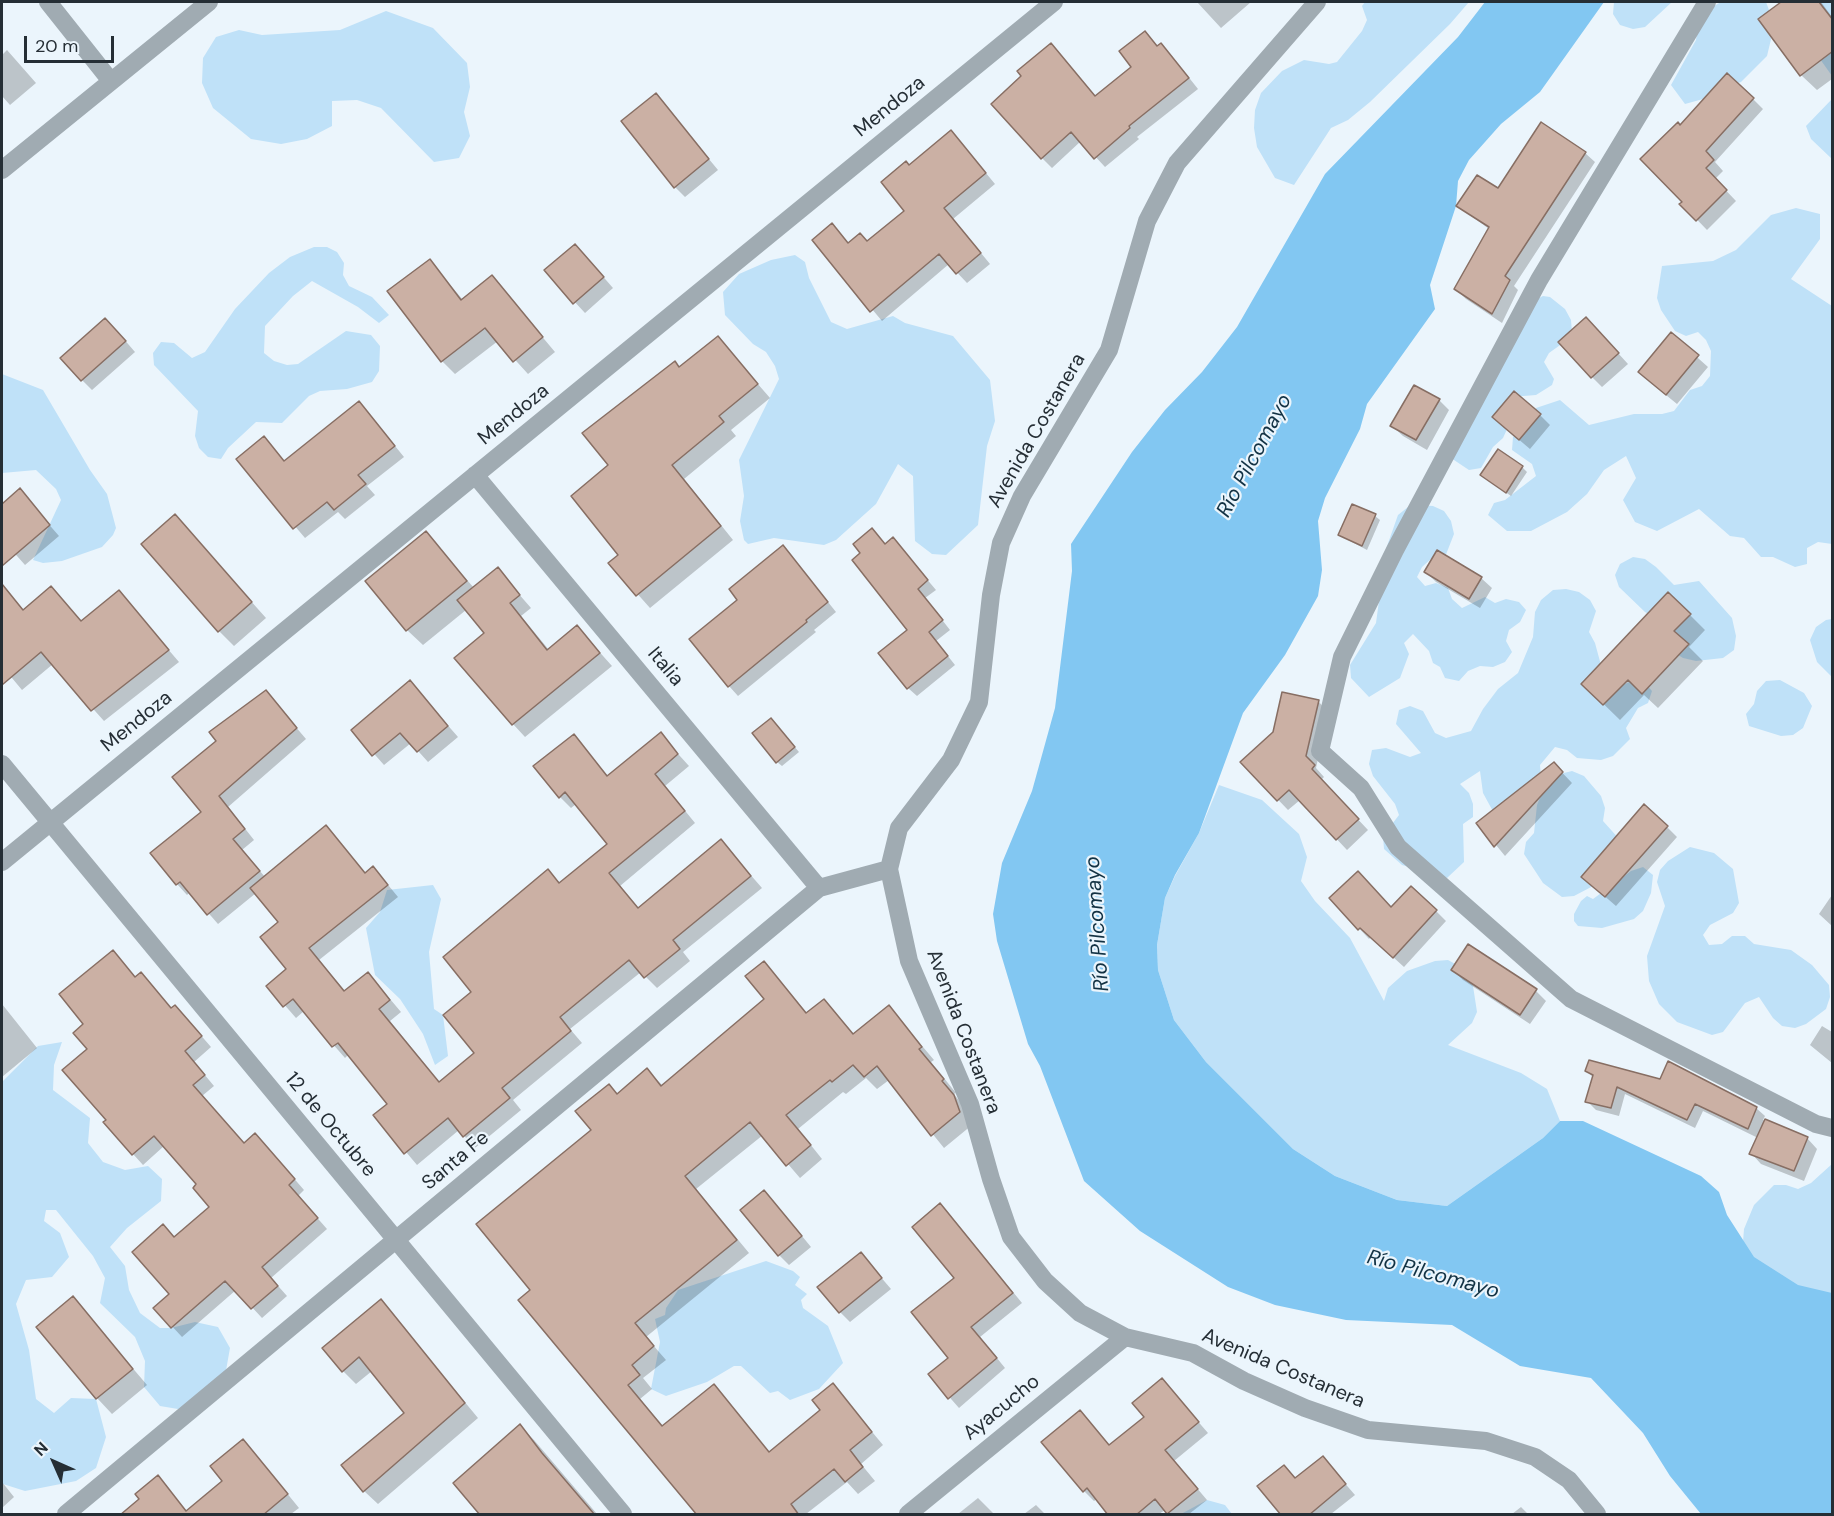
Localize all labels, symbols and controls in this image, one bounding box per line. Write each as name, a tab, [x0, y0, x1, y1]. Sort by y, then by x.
scale bar	[27, 24, 117, 62]
text: 20 m	[35, 34, 78, 58]
street label: Mendoza	[850, 71, 930, 143]
street label: Avenida Costanera	[983, 350, 1091, 512]
street label: Mendoza	[474, 379, 554, 451]
water label: Río Pilcomayo	[1212, 390, 1298, 522]
street label: Italia	[642, 643, 688, 691]
street label: Mendoza	[97, 686, 177, 758]
water label: Río Pilcomayo	[1081, 855, 1115, 993]
street label: Avenida Costanera	[921, 946, 1005, 1118]
street label: 12 de Octubre	[279, 1068, 381, 1182]
street label: Santa Fe	[418, 1126, 494, 1196]
water label: Río Pilcomayo	[1364, 1245, 1502, 1305]
street label: Avenida Costanera	[1198, 1324, 1368, 1414]
street label: Ayacucho	[959, 1370, 1045, 1446]
north arrow	[24, 1432, 84, 1492]
text: N	[29, 1437, 52, 1460]

